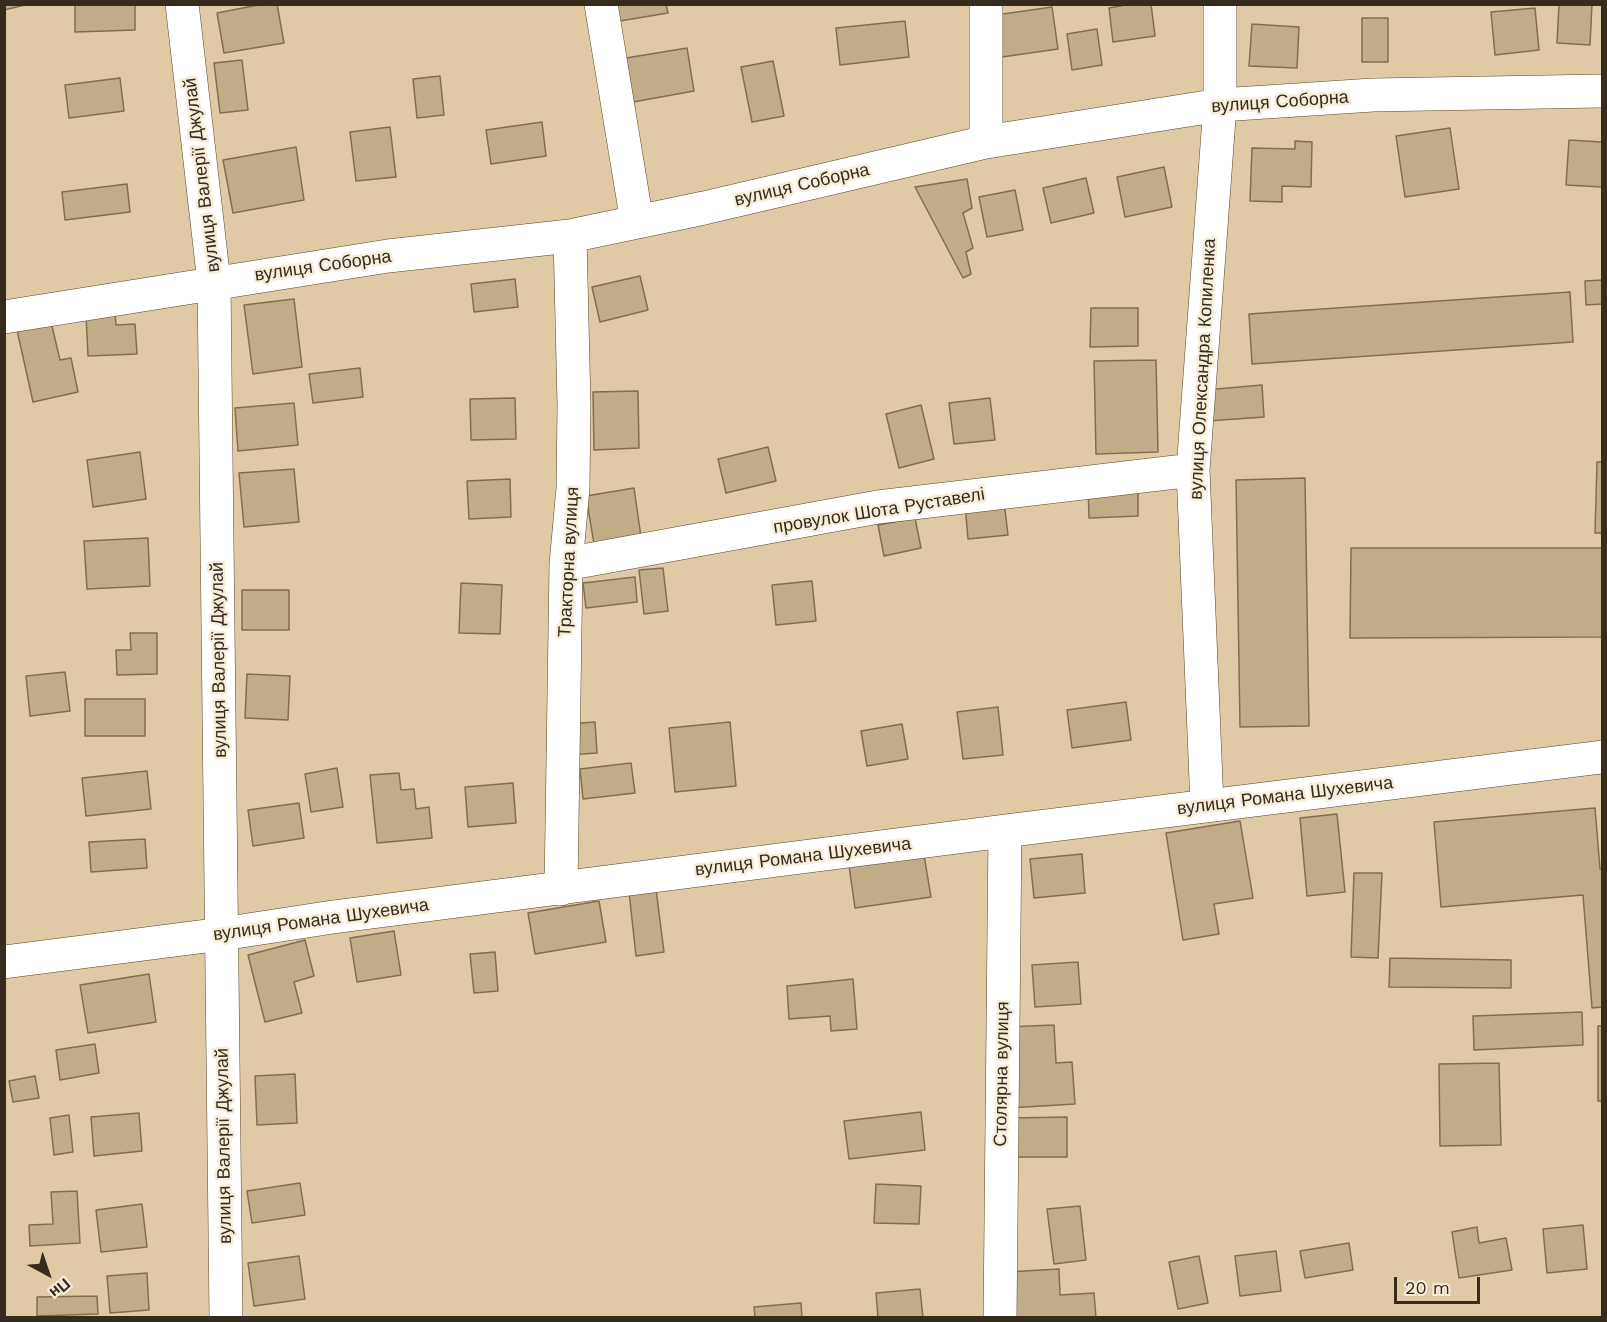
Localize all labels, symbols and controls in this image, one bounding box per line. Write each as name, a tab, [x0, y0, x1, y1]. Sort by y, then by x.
street label: вулиця Валерії Джулай	[179, 77, 225, 273]
street label: вулиця Соборна	[1211, 86, 1349, 118]
street label: вулиця Соборна	[732, 159, 872, 211]
street label: вулиця Олександра Копиленка	[1185, 238, 1221, 500]
street label: вулиця Соборна	[253, 246, 393, 286]
street label: провулок Шота Руставелі	[772, 484, 986, 538]
street label: Тракторна вулиця	[554, 486, 584, 638]
street label: вулиця Валерії Джулай	[206, 562, 232, 758]
street label: вулиця Романа Шухевича	[1176, 772, 1394, 820]
street label: вулиця Романа Шухевича	[694, 833, 912, 881]
street label: вулиця Романа Шухевича	[212, 894, 430, 946]
street label: Столярна вулиця	[990, 1001, 1014, 1147]
street label: вулиця Валерії Джулай	[211, 1048, 237, 1244]
north arrow	[18, 1244, 78, 1304]
scale bar	[1397, 1265, 1482, 1303]
text: Пн	[46, 1274, 74, 1302]
text: 20 m	[1405, 1277, 1450, 1298]

